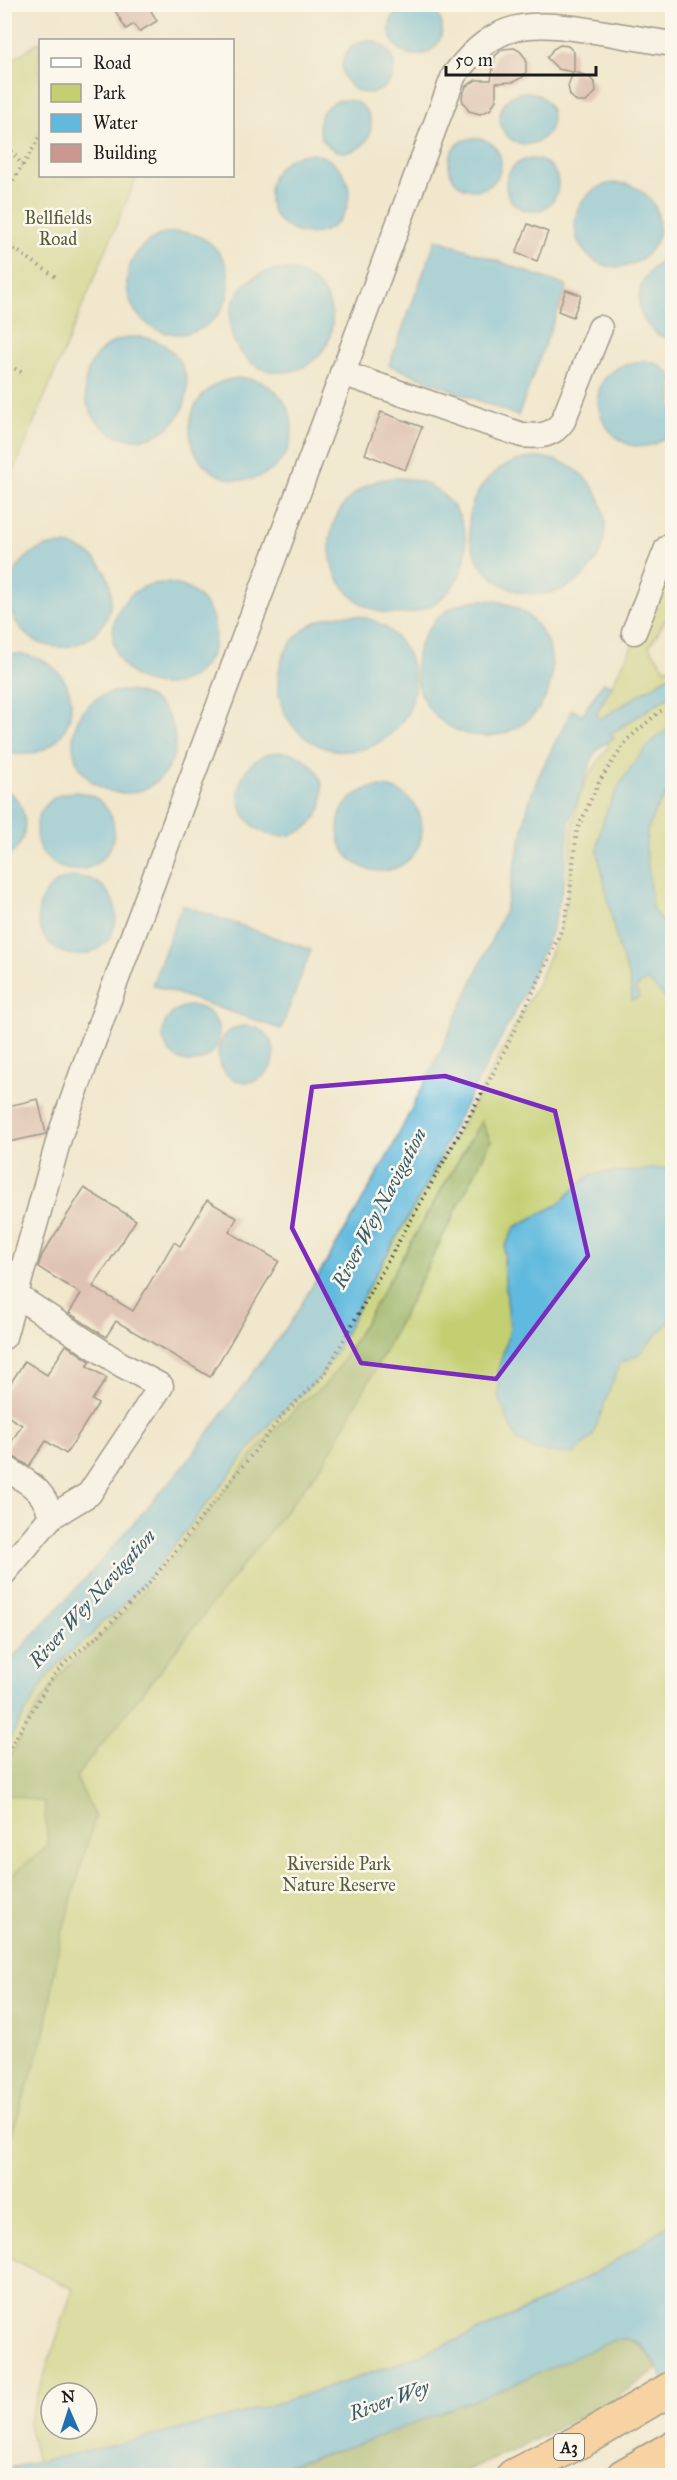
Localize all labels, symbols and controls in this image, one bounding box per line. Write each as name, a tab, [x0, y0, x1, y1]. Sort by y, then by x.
legend	[39, 39, 234, 177]
scale bar	[446, 39, 596, 77]
text: 50 m	[455, 49, 493, 71]
text: Road	[93, 52, 131, 74]
text: Park	[93, 82, 126, 104]
text: Water	[93, 112, 138, 134]
text: Building	[93, 142, 157, 165]
park label: Bellfields Road	[24, 207, 92, 250]
water label: River Wey Navigation	[326, 1123, 432, 1293]
water label: River Wey Navigation	[23, 1524, 161, 1673]
park label: Riverside Park Nature Reserve	[282, 1853, 396, 1896]
water label: River Wey	[345, 2374, 434, 2426]
north arrow	[39, 2381, 99, 2441]
text: N	[61, 2387, 76, 2406]
road number: A3	[554, 2434, 584, 2460]

